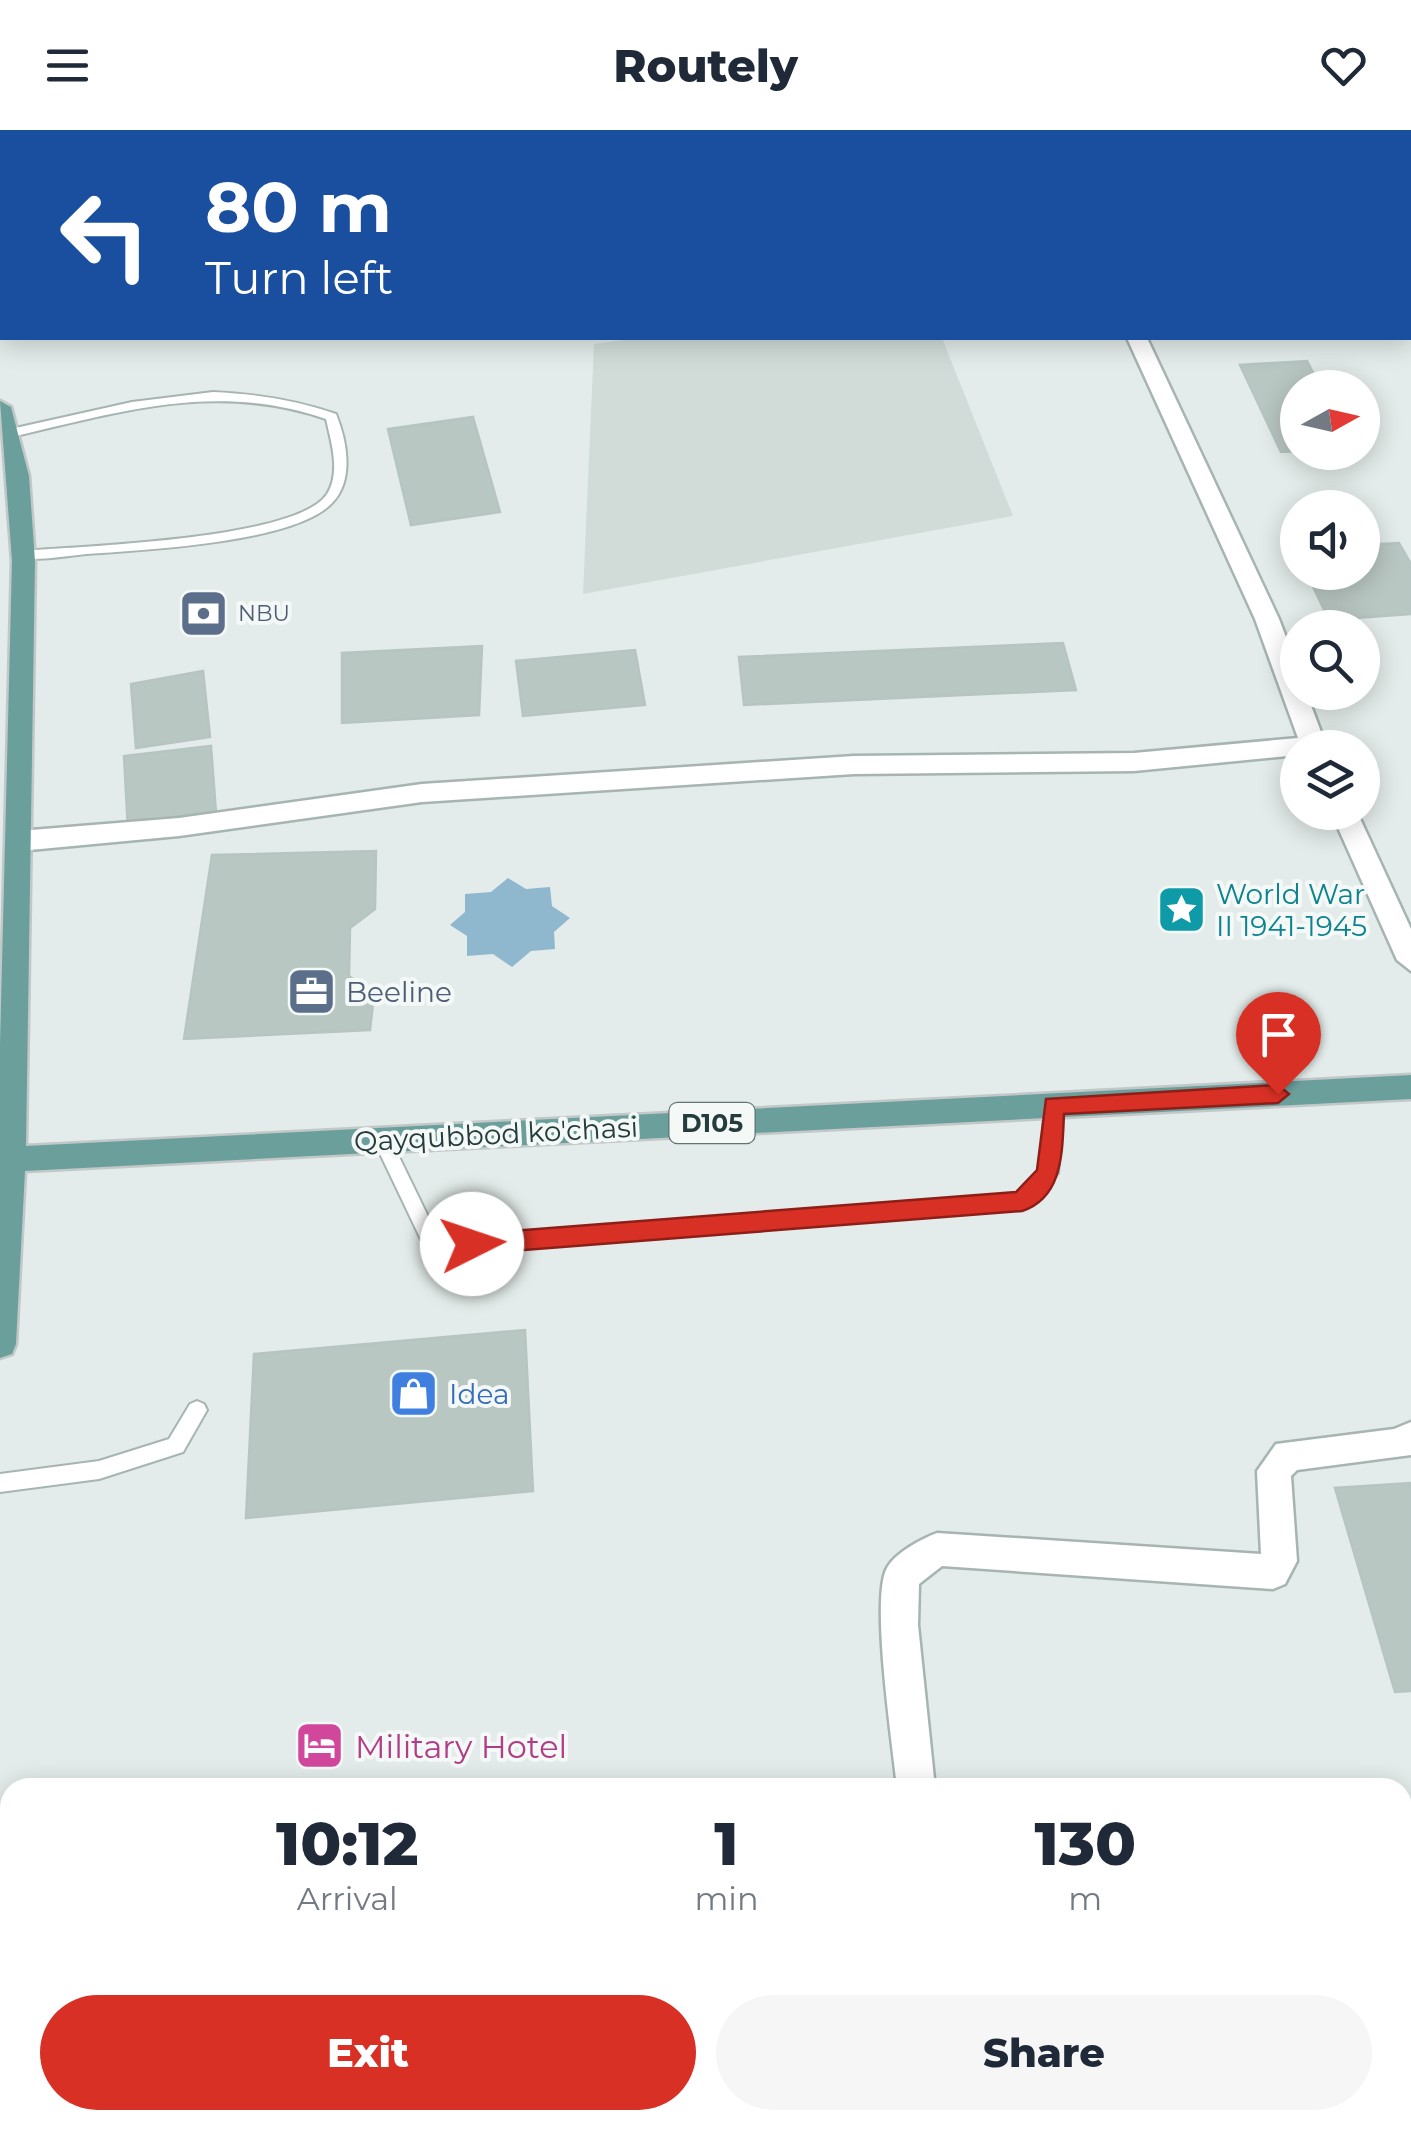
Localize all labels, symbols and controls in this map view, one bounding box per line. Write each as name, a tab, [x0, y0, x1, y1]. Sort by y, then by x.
icon: menu	[40, 38, 95, 93]
text: Routely	[613, 38, 798, 93]
icon: heart	[1316, 38, 1371, 93]
text: 80 m	[205, 164, 392, 250]
icon: left	[40, 170, 170, 300]
text: Turn left	[205, 250, 393, 305]
north arrow	[1280, 370, 1380, 470]
map controls	[1280, 370, 1380, 830]
button: sound	[1280, 490, 1380, 590]
bank icon: NBU	[177, 587, 229, 639]
place label: NBU	[238, 600, 290, 627]
button: search	[1280, 610, 1380, 710]
button: layers	[1280, 730, 1380, 830]
place label: World War II 1941-1945	[1216, 877, 1367, 943]
place icon: World War II 1941-1945	[1155, 884, 1207, 936]
office icon: Beeline	[285, 966, 337, 1018]
place label: Beeline	[346, 975, 452, 1009]
pin	[1236, 992, 1321, 1095]
icon: arrive	[1251, 1007, 1306, 1062]
road number: D105	[670, 1103, 754, 1143]
street label: Qayqubbod ko'chasi	[353, 1110, 639, 1158]
position arrow	[420, 1192, 524, 1296]
shop icon: Idea	[388, 1368, 440, 1420]
place label: Idea	[449, 1377, 509, 1411]
hotel icon: Military Hotel	[294, 1720, 346, 1772]
place label: Military Hotel	[355, 1727, 567, 1766]
text: 10:12	[276, 1807, 419, 1880]
text: 1	[714, 1807, 739, 1880]
text: 130	[1035, 1807, 1136, 1880]
text: Arrival	[297, 1879, 398, 1918]
text: min	[694, 1879, 759, 1918]
text: m	[1068, 1879, 1102, 1918]
button: Exit	[40, 1995, 696, 2110]
button: Share	[716, 1995, 1372, 2110]

